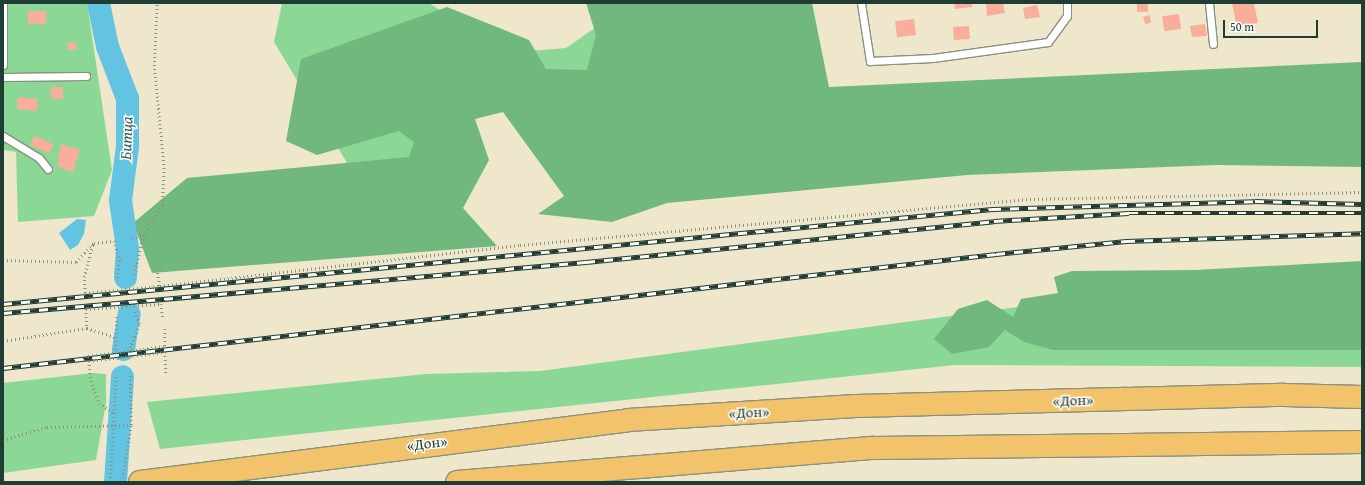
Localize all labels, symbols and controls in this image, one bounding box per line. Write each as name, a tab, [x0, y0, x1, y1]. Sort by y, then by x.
scale bar	[1225, 12, 1320, 38]
text: 50 m	[1230, 18, 1254, 35]
water label: Битца	[116, 116, 136, 160]
street label: «Дон»	[1052, 390, 1094, 410]
street label: «Дон»	[728, 402, 770, 422]
street label: «Дон»	[406, 432, 448, 454]

